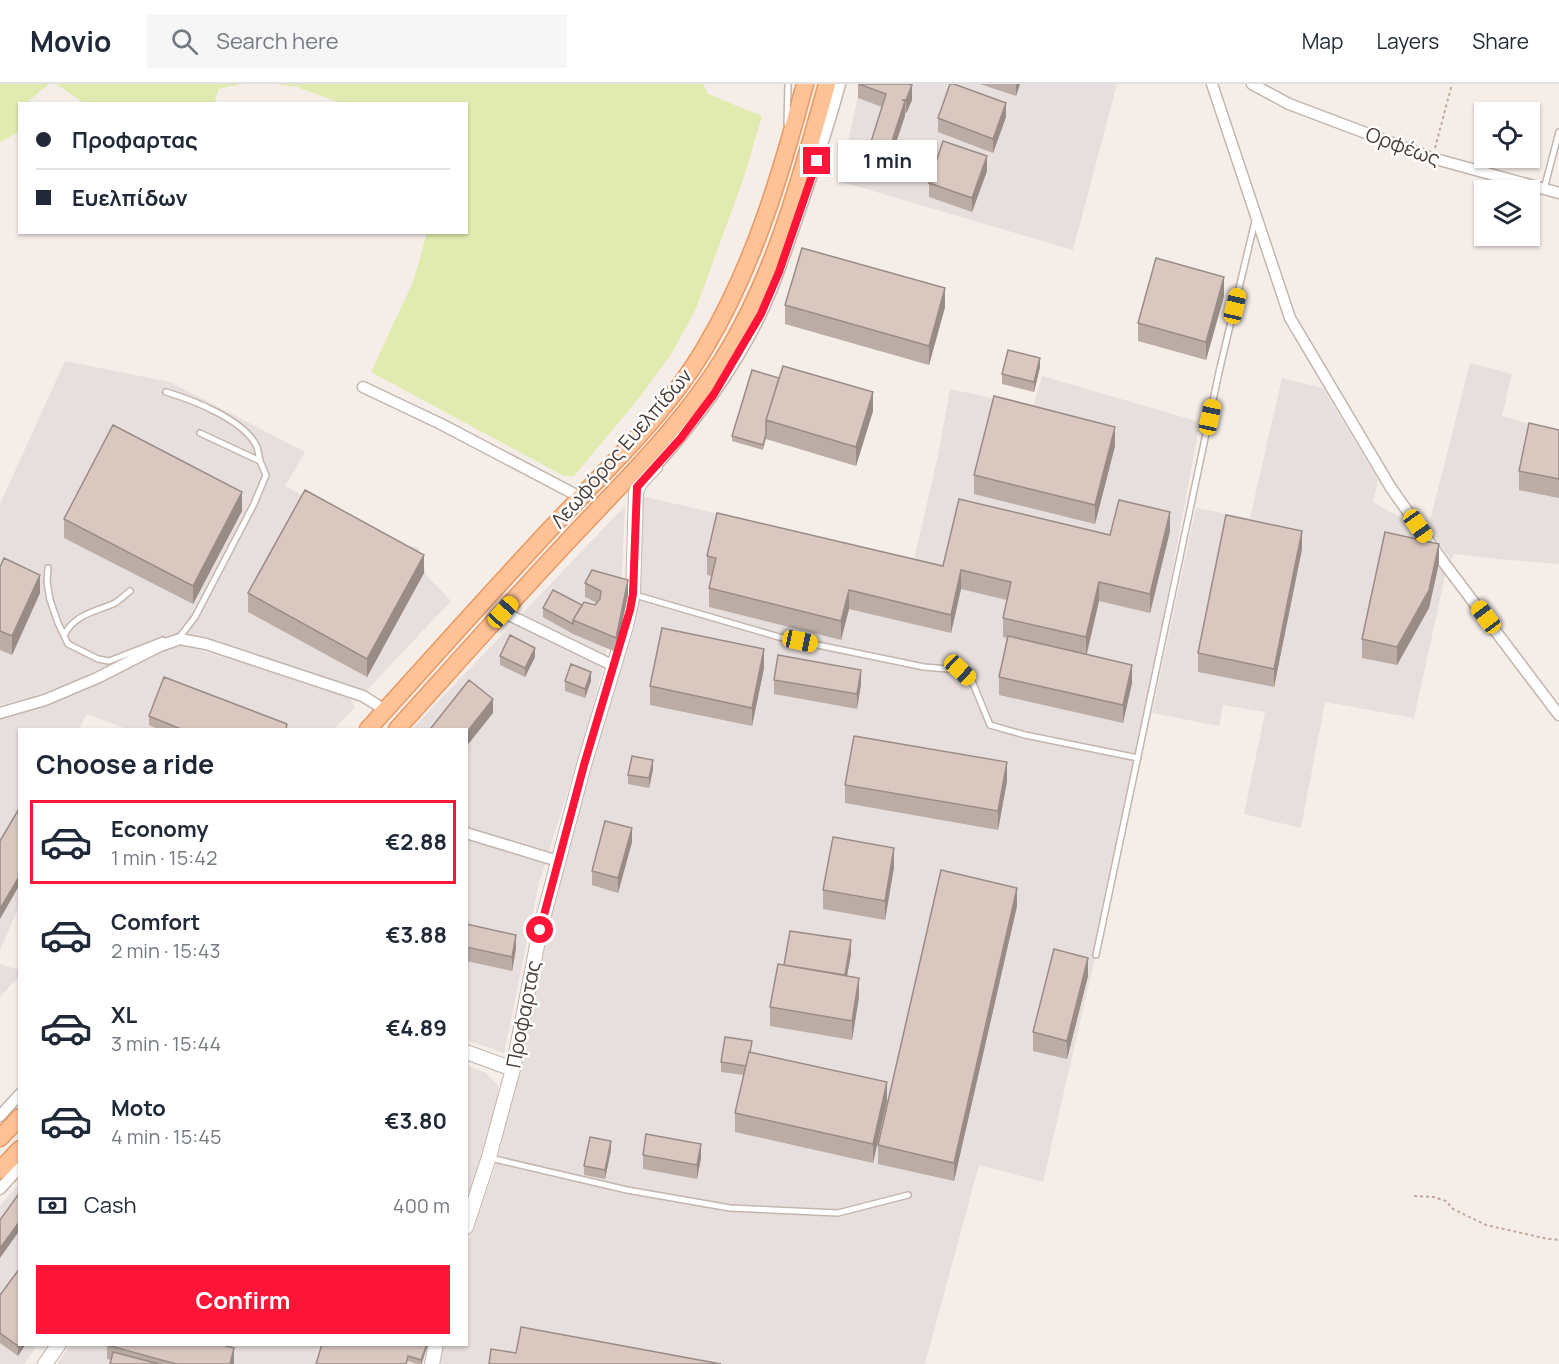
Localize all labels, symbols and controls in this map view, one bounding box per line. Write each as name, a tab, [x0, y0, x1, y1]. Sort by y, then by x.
search box	[147, 14, 567, 68]
text: Movio	[30, 22, 111, 60]
icon: search	[168, 25, 201, 58]
text: Search here	[216, 26, 339, 56]
text: Map	[1302, 27, 1343, 55]
text: Layers	[1376, 27, 1439, 55]
text: Share	[1472, 27, 1529, 55]
map controls	[1474, 102, 1540, 246]
button: locate	[1474, 102, 1540, 168]
street label: Ορφέως	[1362, 120, 1444, 172]
text: Προφαρτας	[72, 125, 198, 155]
callout: 1 min	[838, 140, 937, 182]
route end	[803, 147, 830, 174]
text: 1 min	[863, 147, 912, 174]
button: layers	[1474, 180, 1540, 246]
text: Ευελπίδων	[72, 183, 188, 213]
car	[1222, 286, 1248, 326]
street label: Λεωφόρος Ευελπίδων	[544, 363, 698, 533]
car	[1197, 398, 1223, 436]
car	[1400, 506, 1436, 546]
car	[484, 593, 522, 631]
car	[1468, 597, 1504, 637]
car	[781, 628, 819, 654]
car	[941, 651, 979, 689]
text: Choose a ride	[36, 745, 214, 782]
text: Economy	[111, 814, 209, 844]
icon: car	[39, 815, 93, 869]
text: €2.88	[385, 827, 447, 857]
text: 1 min · 15:42	[111, 844, 217, 871]
text: Comfort	[111, 907, 200, 937]
icon: car	[39, 908, 93, 962]
route start	[526, 916, 553, 943]
text: €3.88	[386, 920, 447, 950]
text: 2 min · 15:43	[111, 937, 221, 964]
street label: Προφαρτας	[499, 958, 547, 1070]
text: XL	[111, 1000, 137, 1030]
icon: car	[39, 1001, 93, 1055]
text: €4.89	[386, 1013, 447, 1043]
text: 3 min · 15:44	[111, 1030, 221, 1057]
text: Moto	[111, 1093, 166, 1123]
icon: car	[39, 1094, 93, 1148]
text: €3.80	[385, 1106, 447, 1136]
text: 4 min · 15:45	[111, 1123, 222, 1150]
icon: cash	[36, 1189, 69, 1222]
text: Cash	[84, 1190, 137, 1220]
text: 400 m	[393, 1192, 450, 1219]
button: Confirm	[36, 1265, 450, 1334]

